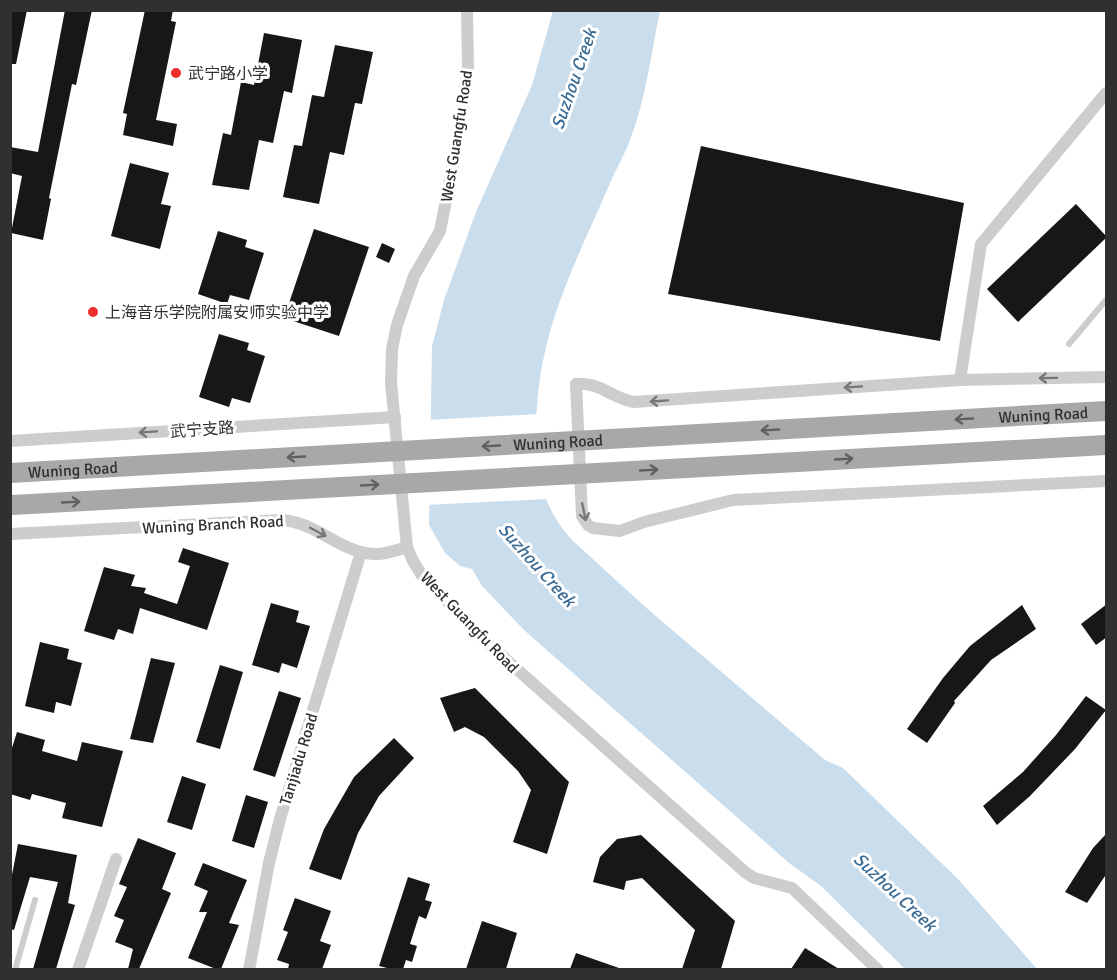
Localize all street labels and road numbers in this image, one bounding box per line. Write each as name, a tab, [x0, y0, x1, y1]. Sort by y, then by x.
street label: West Guangfu Road	[437, 69, 477, 204]
street label: Wuning Road	[998, 403, 1089, 428]
street label: 武宁支路	[169, 418, 235, 442]
street label: Wuning Road	[513, 430, 604, 456]
street label: Wuning Road	[28, 458, 118, 483]
street label: Wuning Branch Road	[142, 511, 284, 539]
street label: West Guangfu Road	[416, 568, 523, 678]
street label: Tanjiadu Road	[275, 711, 322, 808]

